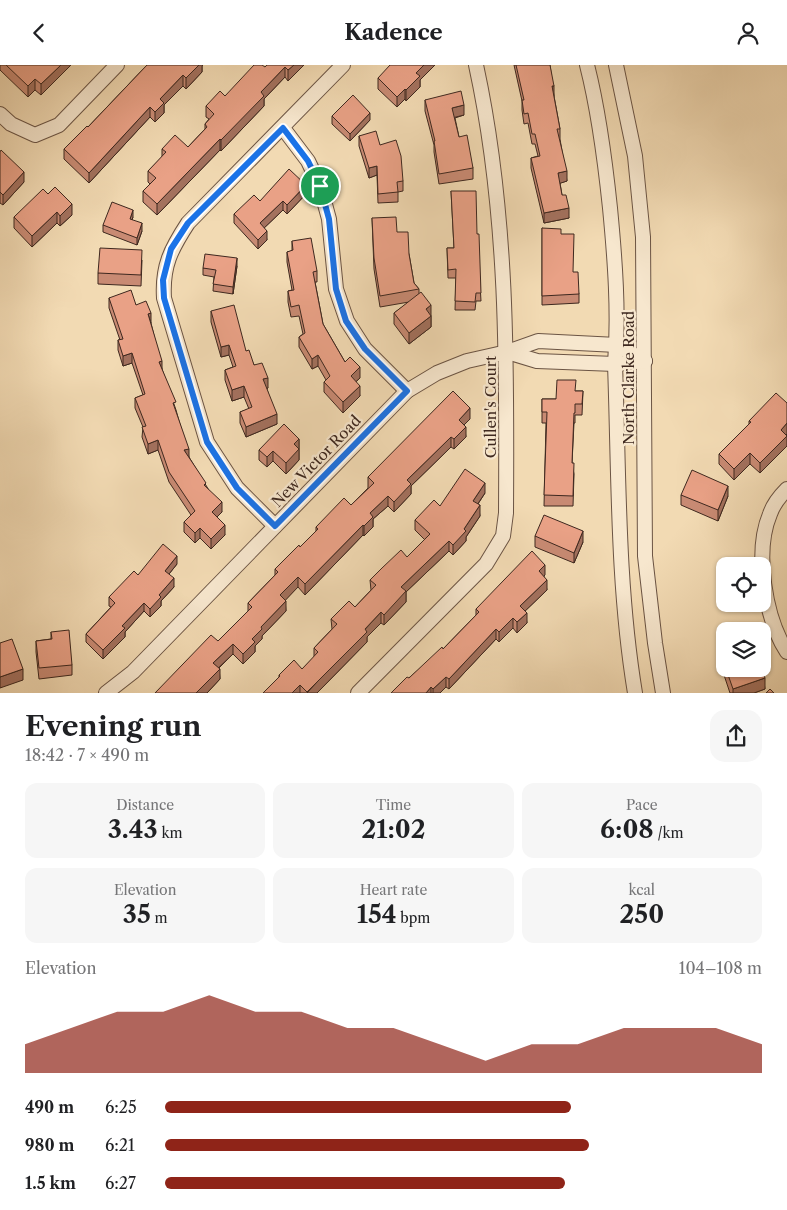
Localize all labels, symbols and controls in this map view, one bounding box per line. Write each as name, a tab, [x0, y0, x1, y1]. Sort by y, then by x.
icon: back	[25, 19, 53, 47]
text: Kadence	[344, 19, 443, 46]
icon: person	[734, 19, 762, 47]
pin	[299, 165, 341, 207]
icon: arrive	[306, 172, 334, 200]
street label: North Clarke Road	[619, 311, 638, 445]
street label: Cullen's Court	[481, 355, 500, 458]
street label: New Victor Road	[267, 411, 365, 511]
map controls	[716, 557, 771, 677]
button: locate	[716, 557, 771, 612]
button: layers	[716, 622, 771, 677]
text: Evening run	[25, 709, 201, 743]
button: share	[710, 710, 762, 762]
text: 18:42 · 7 × 490 m	[25, 745, 149, 765]
text: Distance	[116, 796, 174, 814]
text: Time	[376, 796, 411, 814]
text: Pace	[626, 796, 658, 814]
text: 3.43	[108, 814, 158, 845]
text: 21:02	[361, 814, 426, 845]
text: 6:08	[600, 814, 654, 845]
text: km	[158, 824, 183, 842]
text: /km	[654, 824, 684, 842]
text: Elevation	[114, 881, 176, 899]
text: Heart rate	[360, 881, 427, 899]
text: kcal	[629, 881, 655, 899]
text: 35	[123, 899, 151, 930]
text: 154	[357, 899, 397, 930]
text: 250	[620, 899, 664, 930]
text: m	[151, 909, 168, 927]
text: bpm	[397, 909, 430, 927]
text: Elevation	[25, 958, 96, 978]
text: 104–108 m	[679, 958, 762, 978]
text: 490 m	[25, 1097, 74, 1117]
text: 6:25	[105, 1097, 137, 1117]
text: 980 m	[25, 1135, 75, 1155]
text: 6:21	[105, 1135, 135, 1155]
text: 1.5 km	[25, 1173, 76, 1193]
text: 6:27	[105, 1173, 136, 1193]

